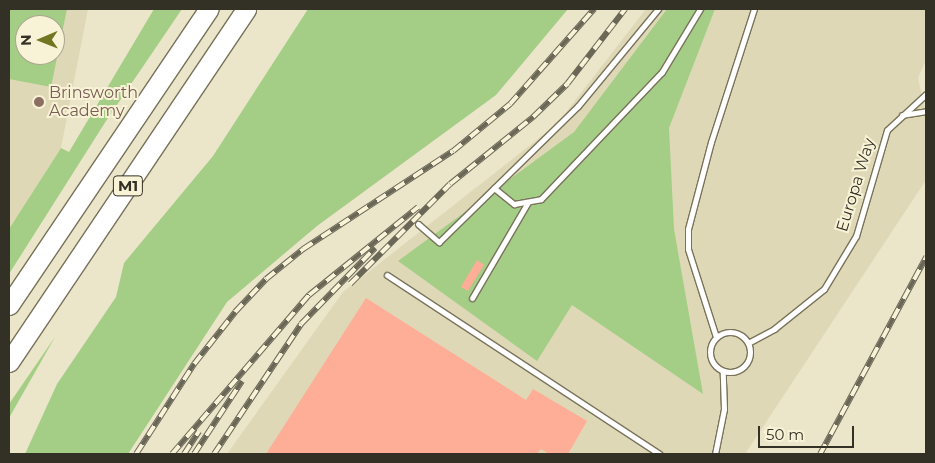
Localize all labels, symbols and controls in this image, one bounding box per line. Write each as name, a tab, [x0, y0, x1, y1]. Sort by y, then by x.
north arrow	[15, 15, 65, 65]
text: N	[17, 34, 35, 46]
place label: Brinsworth Academy	[49, 83, 138, 121]
marker: Brinsworth Academy	[33, 96, 45, 108]
street label: Europa Way	[833, 136, 879, 234]
road number: M1	[112, 174, 144, 198]
scale bar	[760, 416, 856, 448]
text: 50 m	[766, 425, 804, 444]

